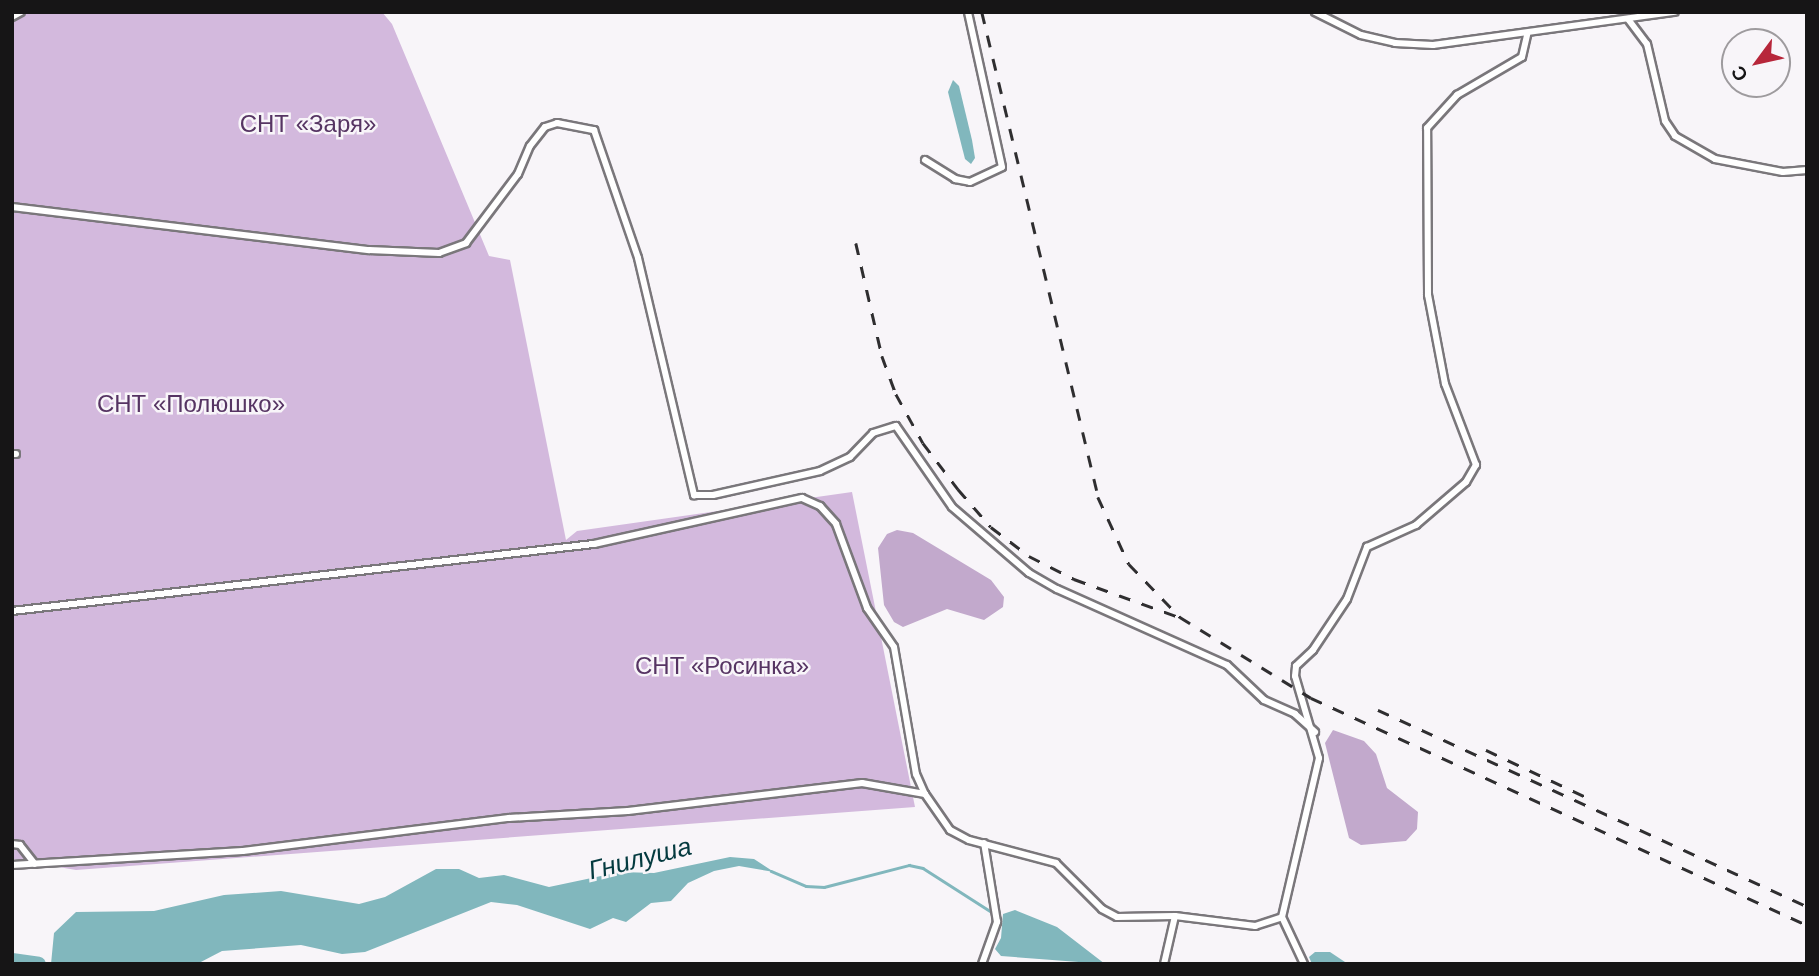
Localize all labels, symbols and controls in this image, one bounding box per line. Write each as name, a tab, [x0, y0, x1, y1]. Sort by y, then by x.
north arrow	[1721, 28, 1791, 98]
text: С	[1727, 62, 1752, 85]
park label: СНТ «Заря»	[240, 110, 376, 138]
park label: СНТ «Полюшко»	[97, 390, 285, 418]
park label: СНТ «Росинка»	[635, 652, 809, 680]
water label: Гнилуша	[585, 831, 695, 887]

